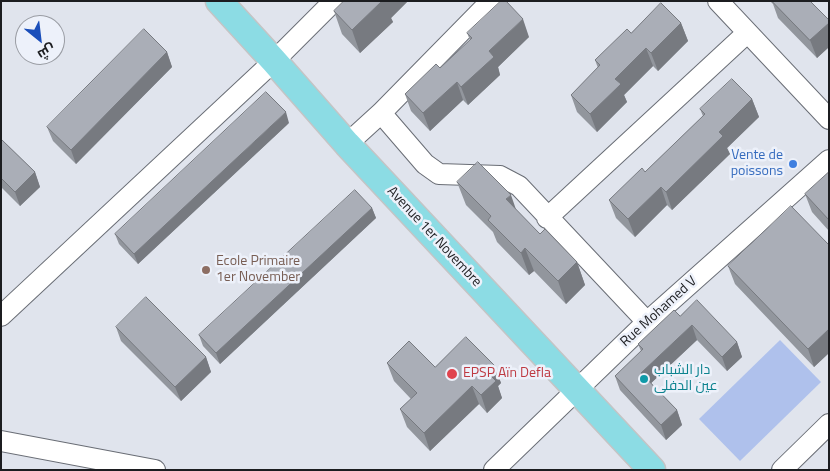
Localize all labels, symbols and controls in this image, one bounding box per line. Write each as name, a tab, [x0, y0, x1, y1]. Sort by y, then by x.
north arrow	[15, 15, 65, 65]
text: ش	[34, 39, 60, 66]
place label: Vente de poissons	[731, 148, 783, 180]
marker: Vente de poissons	[787, 158, 799, 170]
street label: Avenue 1er Novembre	[383, 183, 485, 291]
place label: Ecole Primaire 1er November	[216, 254, 300, 286]
marker: Ecole Primaire 1er November	[200, 264, 212, 276]
street label: Rue Mohamed V	[617, 273, 701, 351]
place label: دار الشباب عين الدفلى	[654, 363, 718, 396]
place label: EPSP Aïn Defla	[463, 366, 551, 382]
marker: EPSP Aïn Defla	[445, 367, 459, 381]
marker: دار الشباب عين الدفلى	[638, 373, 650, 385]

